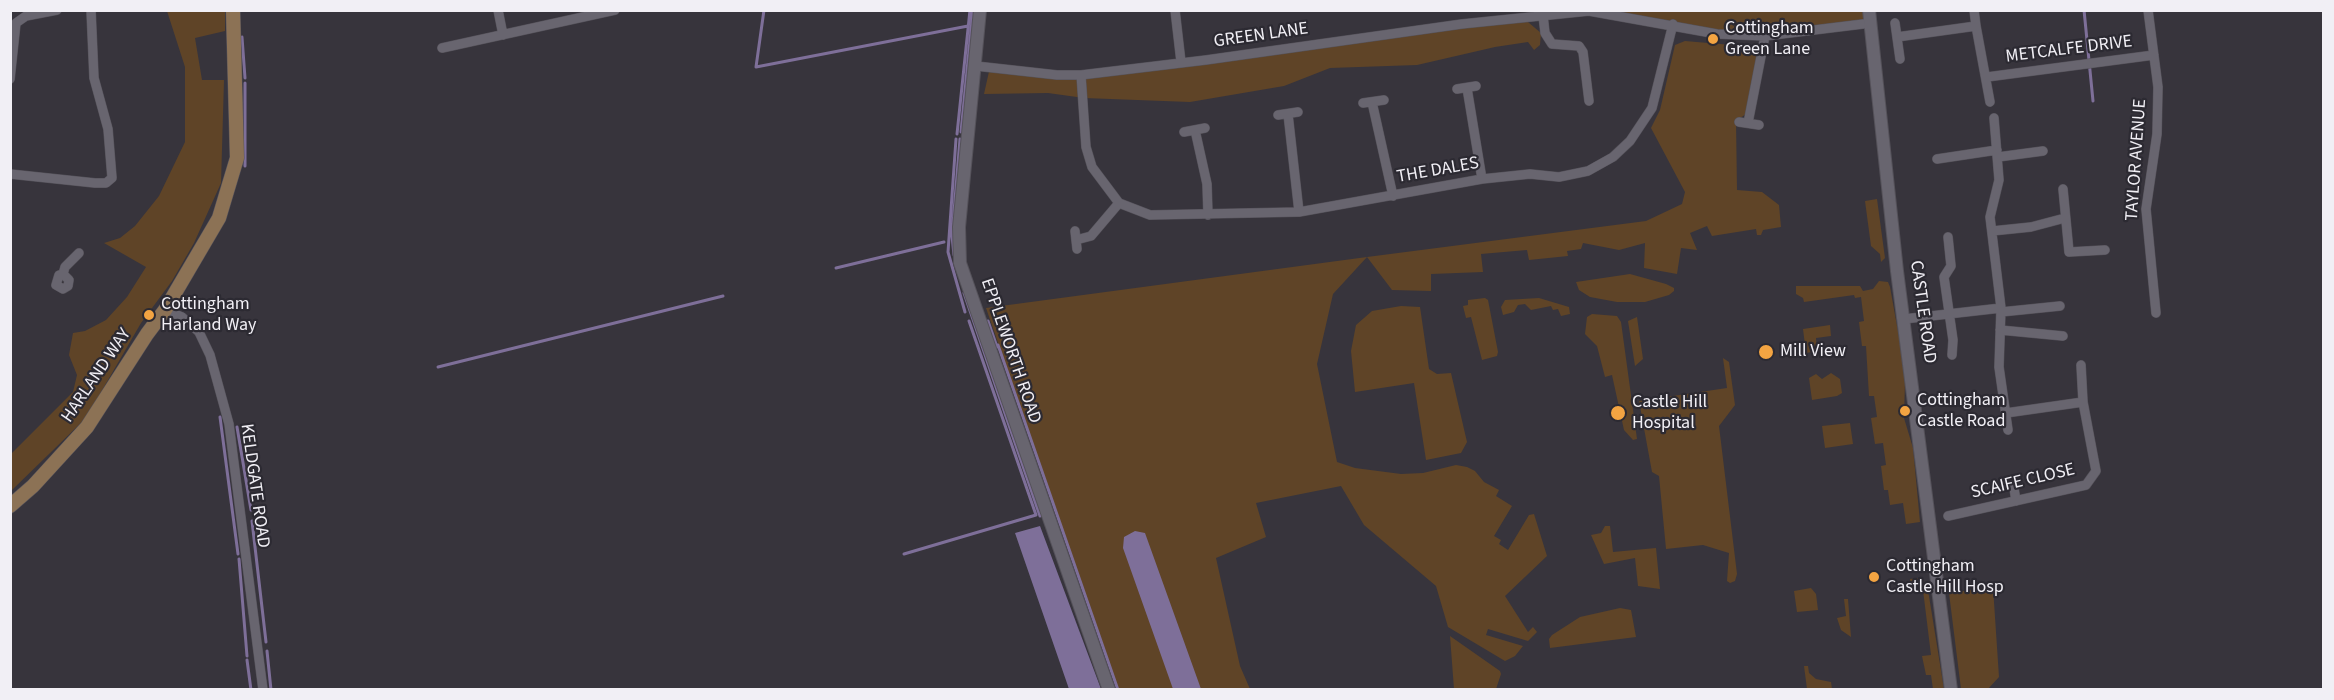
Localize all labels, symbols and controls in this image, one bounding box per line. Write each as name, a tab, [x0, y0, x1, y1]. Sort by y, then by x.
place label: Cottingham Green Lane	[1725, 18, 1814, 60]
street label: GREEN LANE	[1212, 19, 1310, 53]
marker: Cottingham Green Lane	[1706, 32, 1720, 46]
street label: METCALFE DRIVE	[2004, 32, 2134, 68]
street label: TAYLOR AVENUE	[2122, 98, 2152, 222]
street label: THE DALES	[1395, 153, 1481, 189]
street label: CASTLE ROAD	[1904, 259, 1940, 365]
street label: EPPLEWORTH ROAD	[975, 276, 1045, 426]
place label: Cottingham Harland Way	[161, 294, 256, 336]
marker: Cottingham Harland Way	[142, 308, 156, 322]
street label: HARLAND WAY	[58, 325, 136, 427]
place label: Mill View	[1780, 341, 1846, 363]
marker: Mill View	[1757, 343, 1775, 361]
place label: Cottingham Castle Road	[1917, 390, 2006, 432]
place label: Castle Hill Hospital	[1632, 392, 1707, 434]
marker: Castle Hill Hospital	[1609, 404, 1627, 422]
marker: Cottingham Castle Road	[1898, 404, 1912, 418]
street label: KELDGATE ROAD	[235, 423, 273, 549]
street label: SCAIFE CLOSE	[1969, 460, 2077, 504]
place label: Cottingham Castle Hill Hosp	[1886, 556, 2004, 598]
marker: Cottingham Castle Hill Hosp	[1867, 570, 1881, 584]

